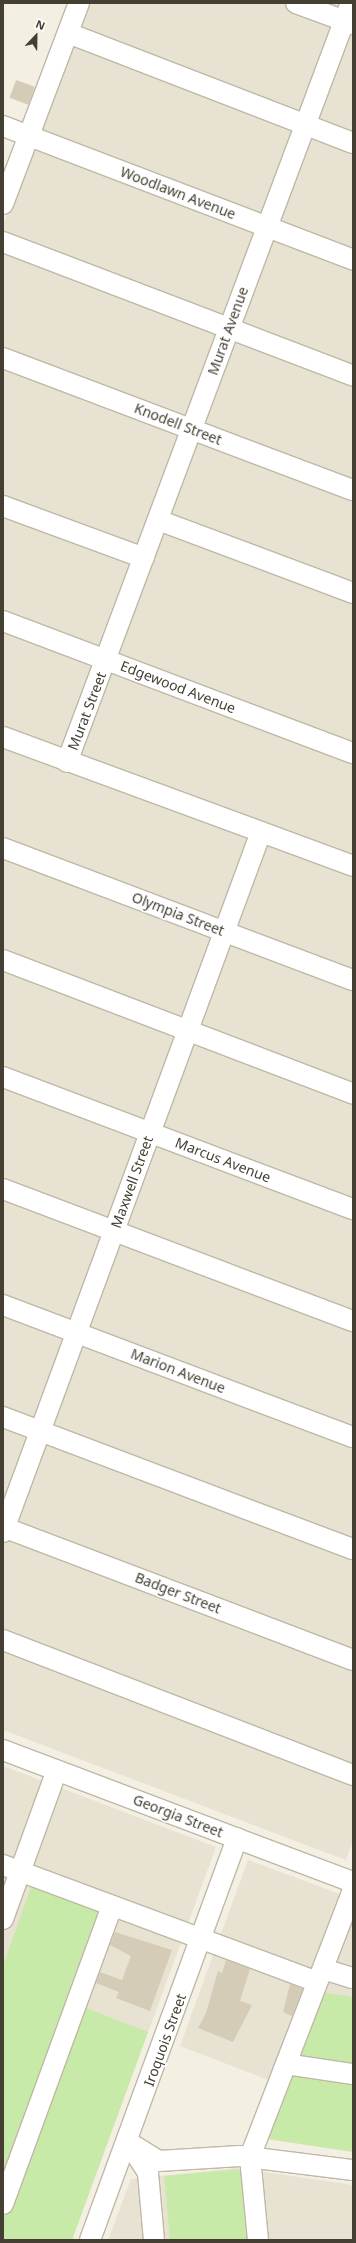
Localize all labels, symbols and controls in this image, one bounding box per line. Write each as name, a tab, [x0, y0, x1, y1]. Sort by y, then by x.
north arrow	[16, 16, 56, 56]
text: N	[34, 16, 48, 33]
street label: Woodlawn Avenue	[118, 163, 238, 223]
street label: Murat Avenue	[204, 285, 252, 377]
street label: Knodell Street	[132, 400, 224, 448]
street label: Edgewood Avenue	[118, 657, 238, 717]
street label: Murat Street	[64, 669, 110, 753]
street label: Olympia Street	[129, 889, 227, 939]
street label: Maxwell Street	[108, 1134, 156, 1230]
street label: Marcus Avenue	[173, 1134, 273, 1186]
street label: Marion Avenue	[128, 1345, 228, 1397]
street label: Badger Street	[133, 1569, 223, 1617]
street label: Georgia Street	[131, 1791, 225, 1841]
street label: Iroquois Street	[140, 1991, 190, 2089]

